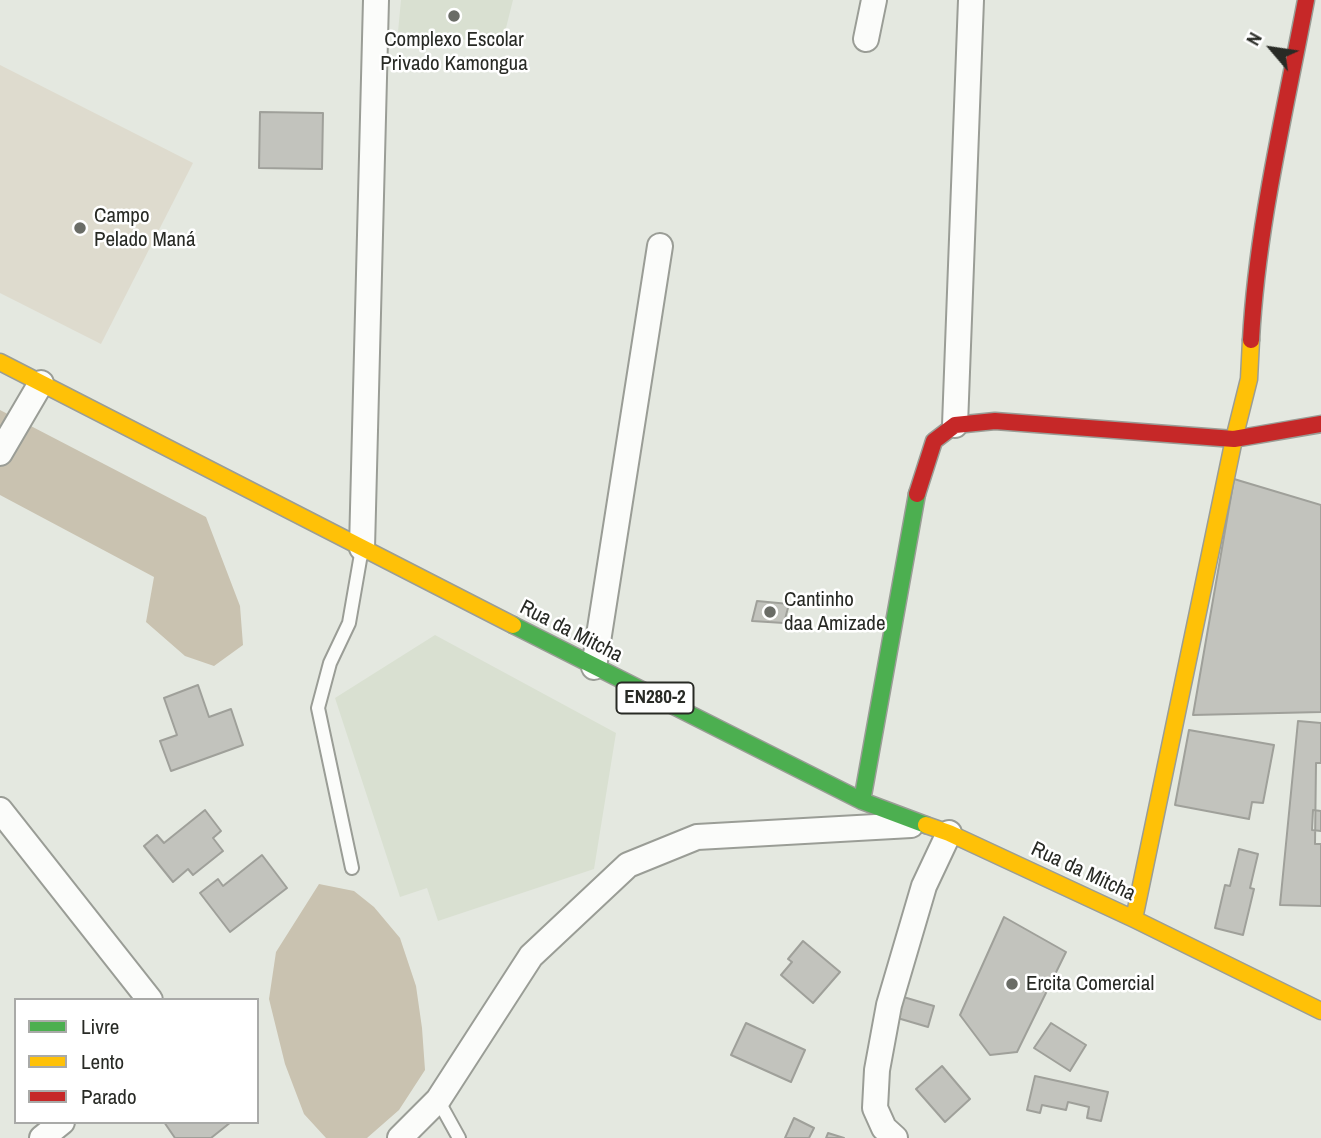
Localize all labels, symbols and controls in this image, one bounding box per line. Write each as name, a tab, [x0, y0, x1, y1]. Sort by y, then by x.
marker: Complexo Escolar Privado Kamongua	[446, 8, 462, 24]
north arrow	[1237, 14, 1307, 84]
place label: Complexo Escolar Privado Kamongua	[380, 27, 528, 77]
text: N	[1240, 28, 1268, 50]
place label: Campo Pelado Maná	[94, 203, 195, 253]
marker: Campo Pelado Maná	[72, 220, 88, 236]
place label: Cantinho daa Amizade	[784, 587, 885, 637]
street label: Rua da Mitcha	[515, 595, 627, 669]
marker: Cantinho daa Amizade	[762, 604, 778, 620]
road number: EN280-2	[616, 682, 694, 713]
street label: Rua da Mitcha	[1027, 837, 1139, 907]
place label: Ercita Comercial	[1026, 971, 1154, 997]
marker: Ercita Comercial	[1004, 976, 1020, 992]
legend	[14, 998, 259, 1124]
text: Livre	[81, 1012, 119, 1041]
text: Lento	[81, 1047, 124, 1076]
text: Parado	[81, 1082, 137, 1111]

